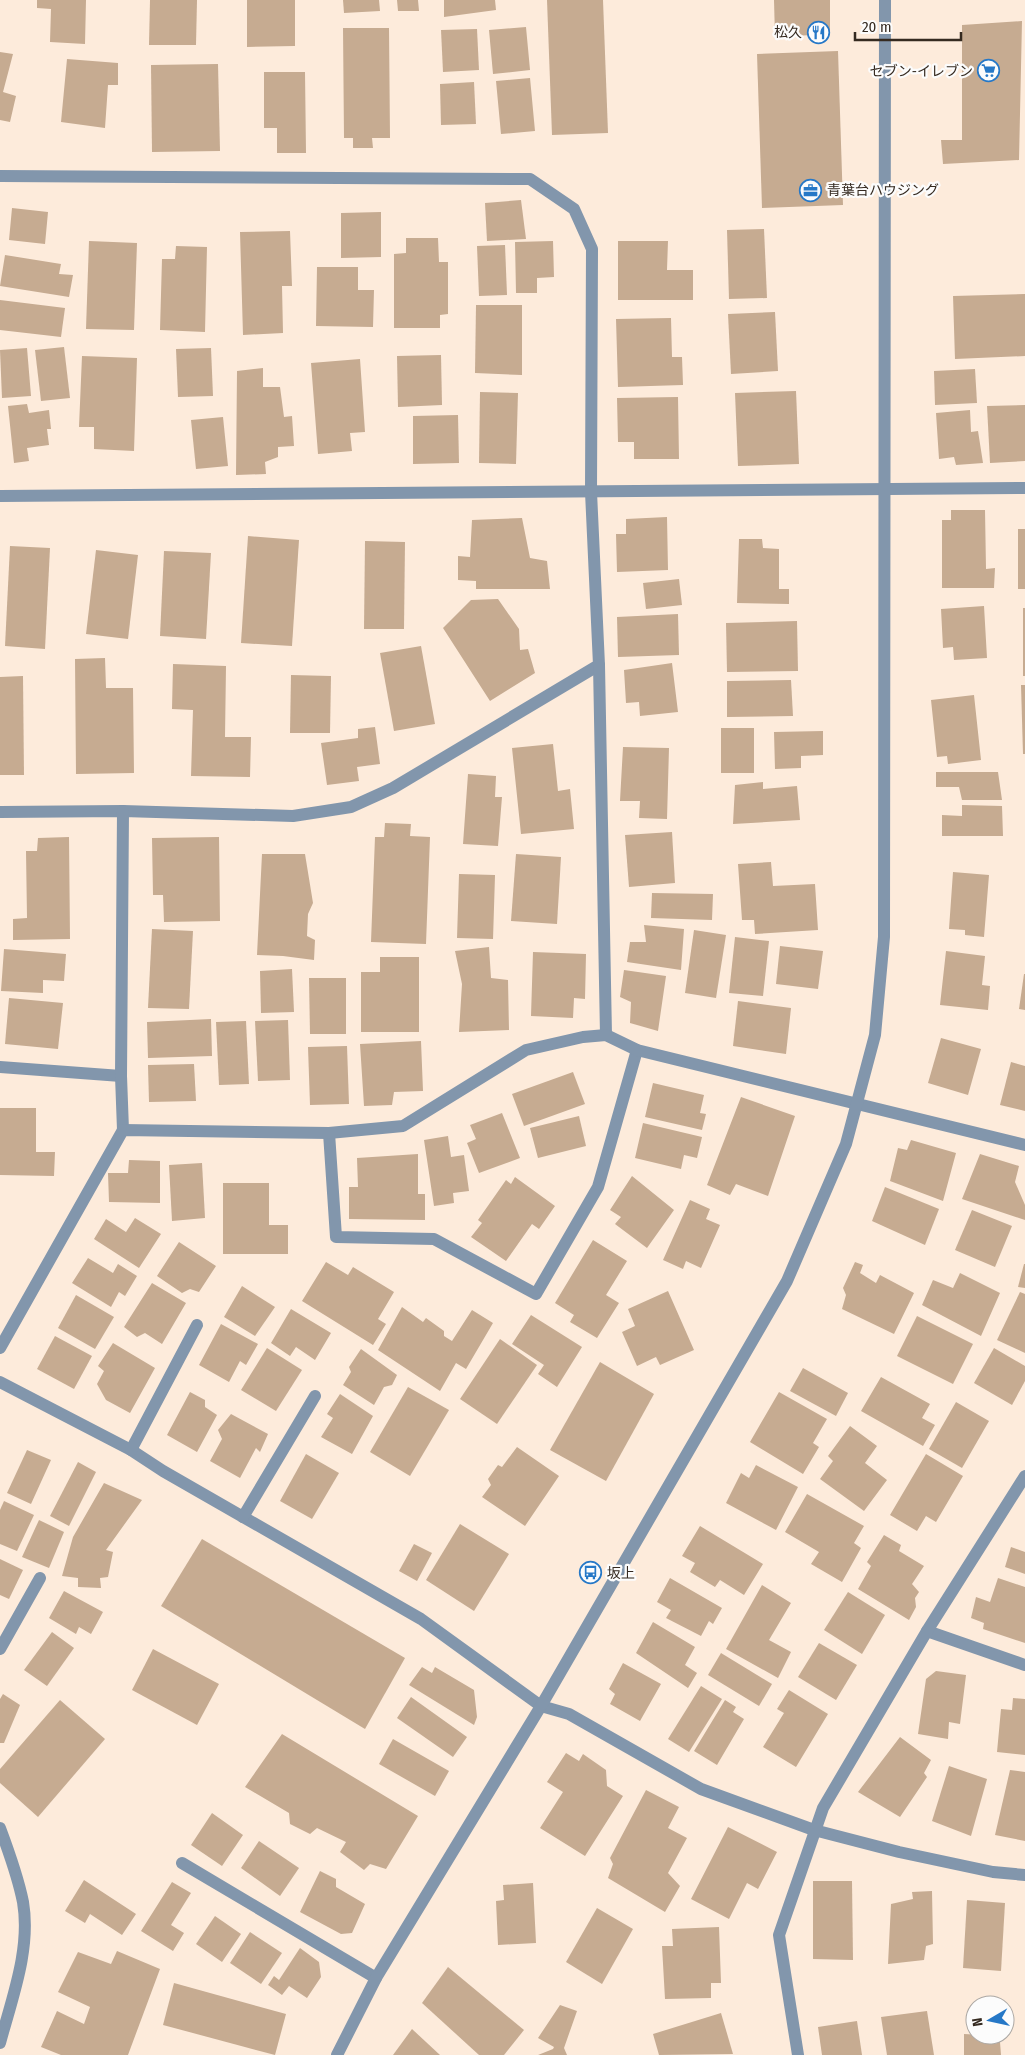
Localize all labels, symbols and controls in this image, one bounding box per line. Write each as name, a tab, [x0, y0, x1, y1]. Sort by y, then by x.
scale bar	[855, 10, 961, 42]
text: 20 m	[862, 18, 892, 36]
restaurant icon: 松久	[806, 20, 830, 44]
place label: 松久	[774, 24, 802, 41]
supermarket icon: セブン-イレブン	[977, 59, 1001, 83]
place label: セブン-イレブン	[870, 63, 973, 80]
office icon: 青葉台ハウジング	[799, 178, 823, 202]
place label: 青葉台ハウジング	[827, 182, 939, 199]
bus stop icon: 坂上	[579, 1561, 603, 1585]
place label: 坂上	[607, 1565, 635, 1582]
north arrow	[965, 1995, 1015, 2045]
text: N	[969, 2016, 987, 2027]

